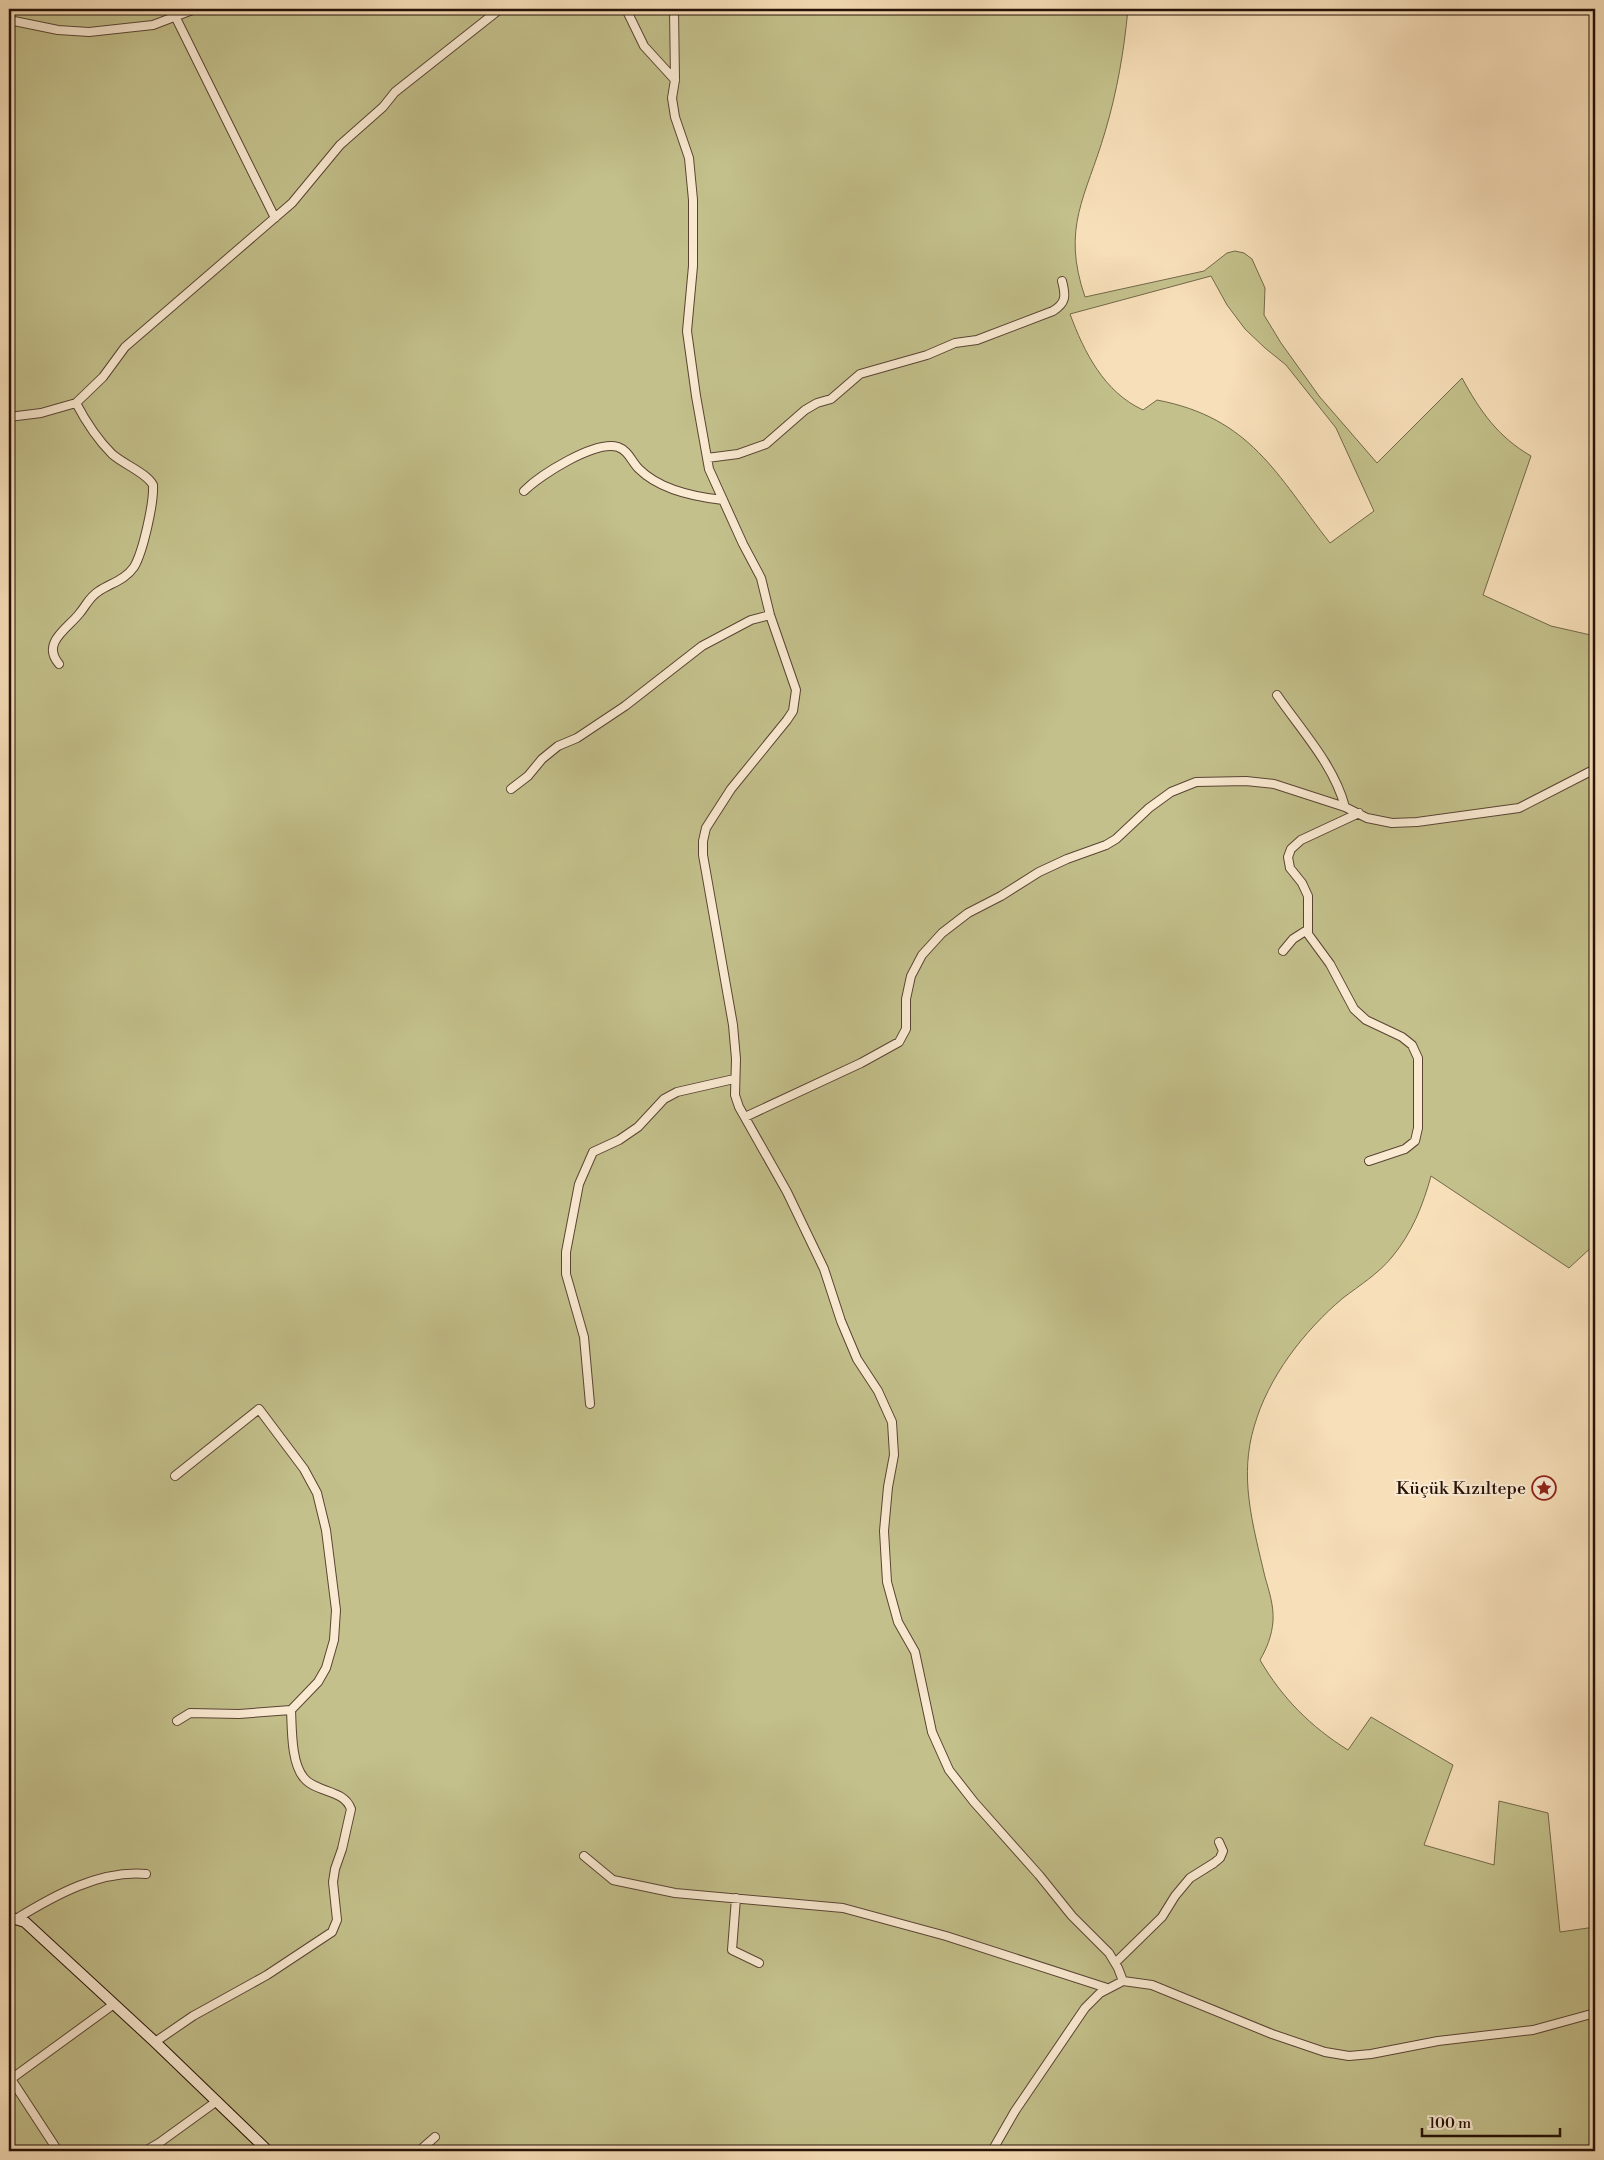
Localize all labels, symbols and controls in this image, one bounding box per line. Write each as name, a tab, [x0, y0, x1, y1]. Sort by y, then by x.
place icon: Küçük Kızıltepe	[1531, 1475, 1557, 1501]
place label: Küçük Kızıltepe	[1396, 1477, 1526, 1500]
scale bar	[1422, 2105, 1559, 2137]
text: 100 m	[1429, 2114, 1471, 2133]

